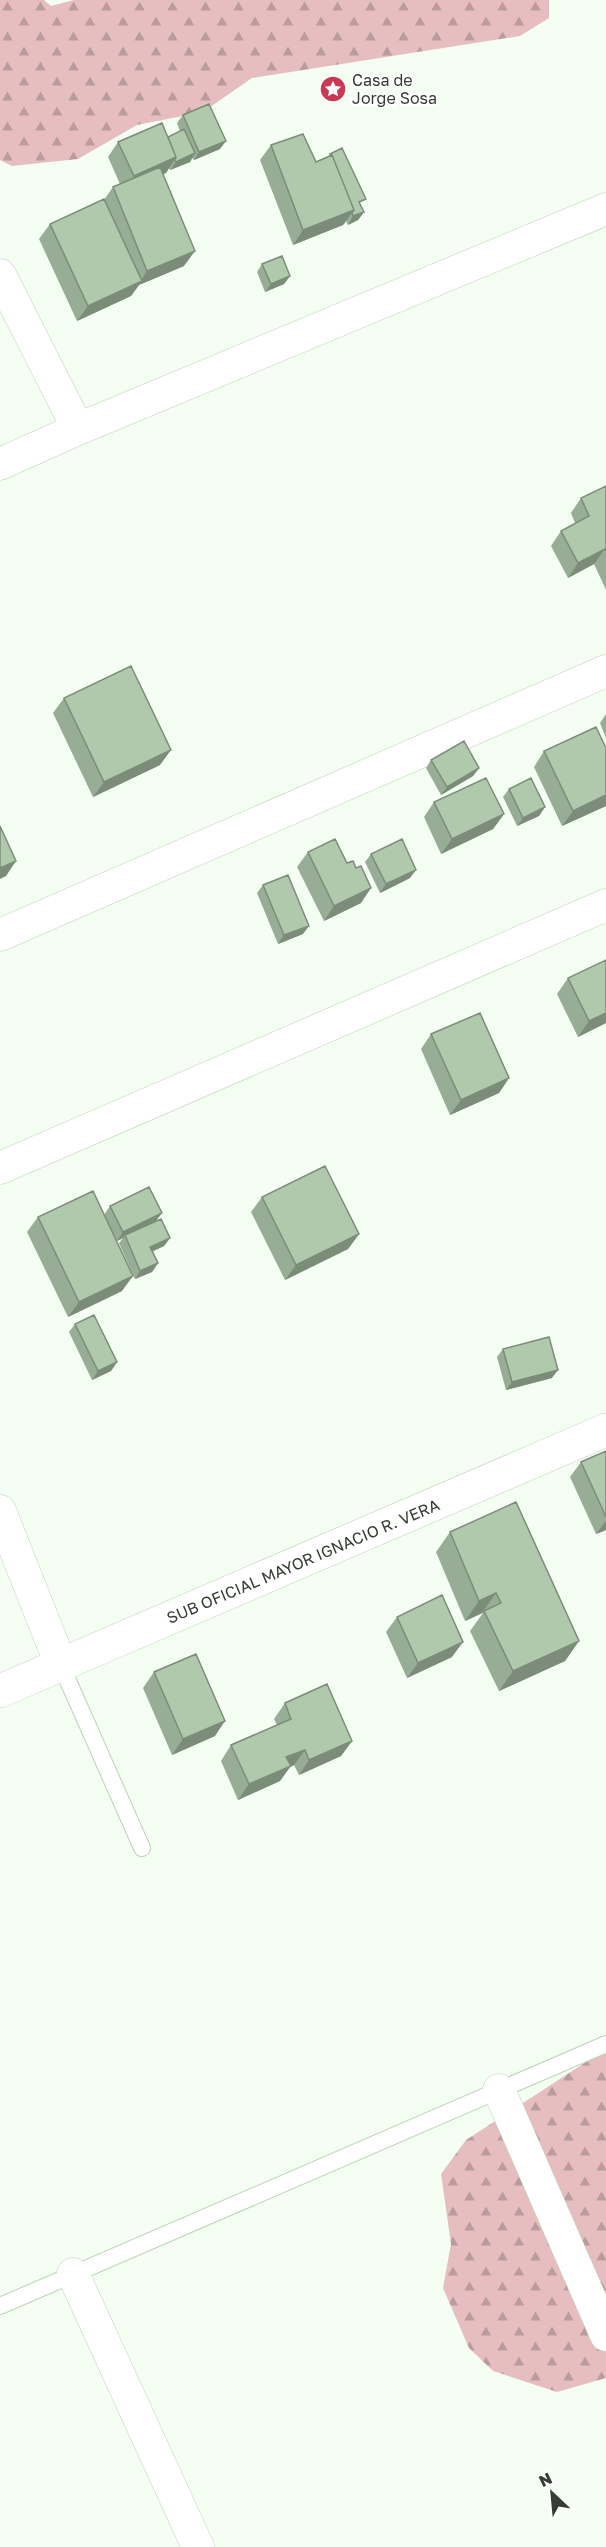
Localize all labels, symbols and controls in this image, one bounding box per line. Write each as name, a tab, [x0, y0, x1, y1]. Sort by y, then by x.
place label: Casa de Jorge Sosa	[352, 70, 437, 108]
place icon: Casa de Jorge Sosa	[318, 74, 348, 104]
street label: SUB OFICIAL MAYOR IGNACIO R. VERA	[164, 1494, 443, 1628]
north arrow	[522, 2463, 582, 2523]
text: N	[536, 2468, 555, 2491]

